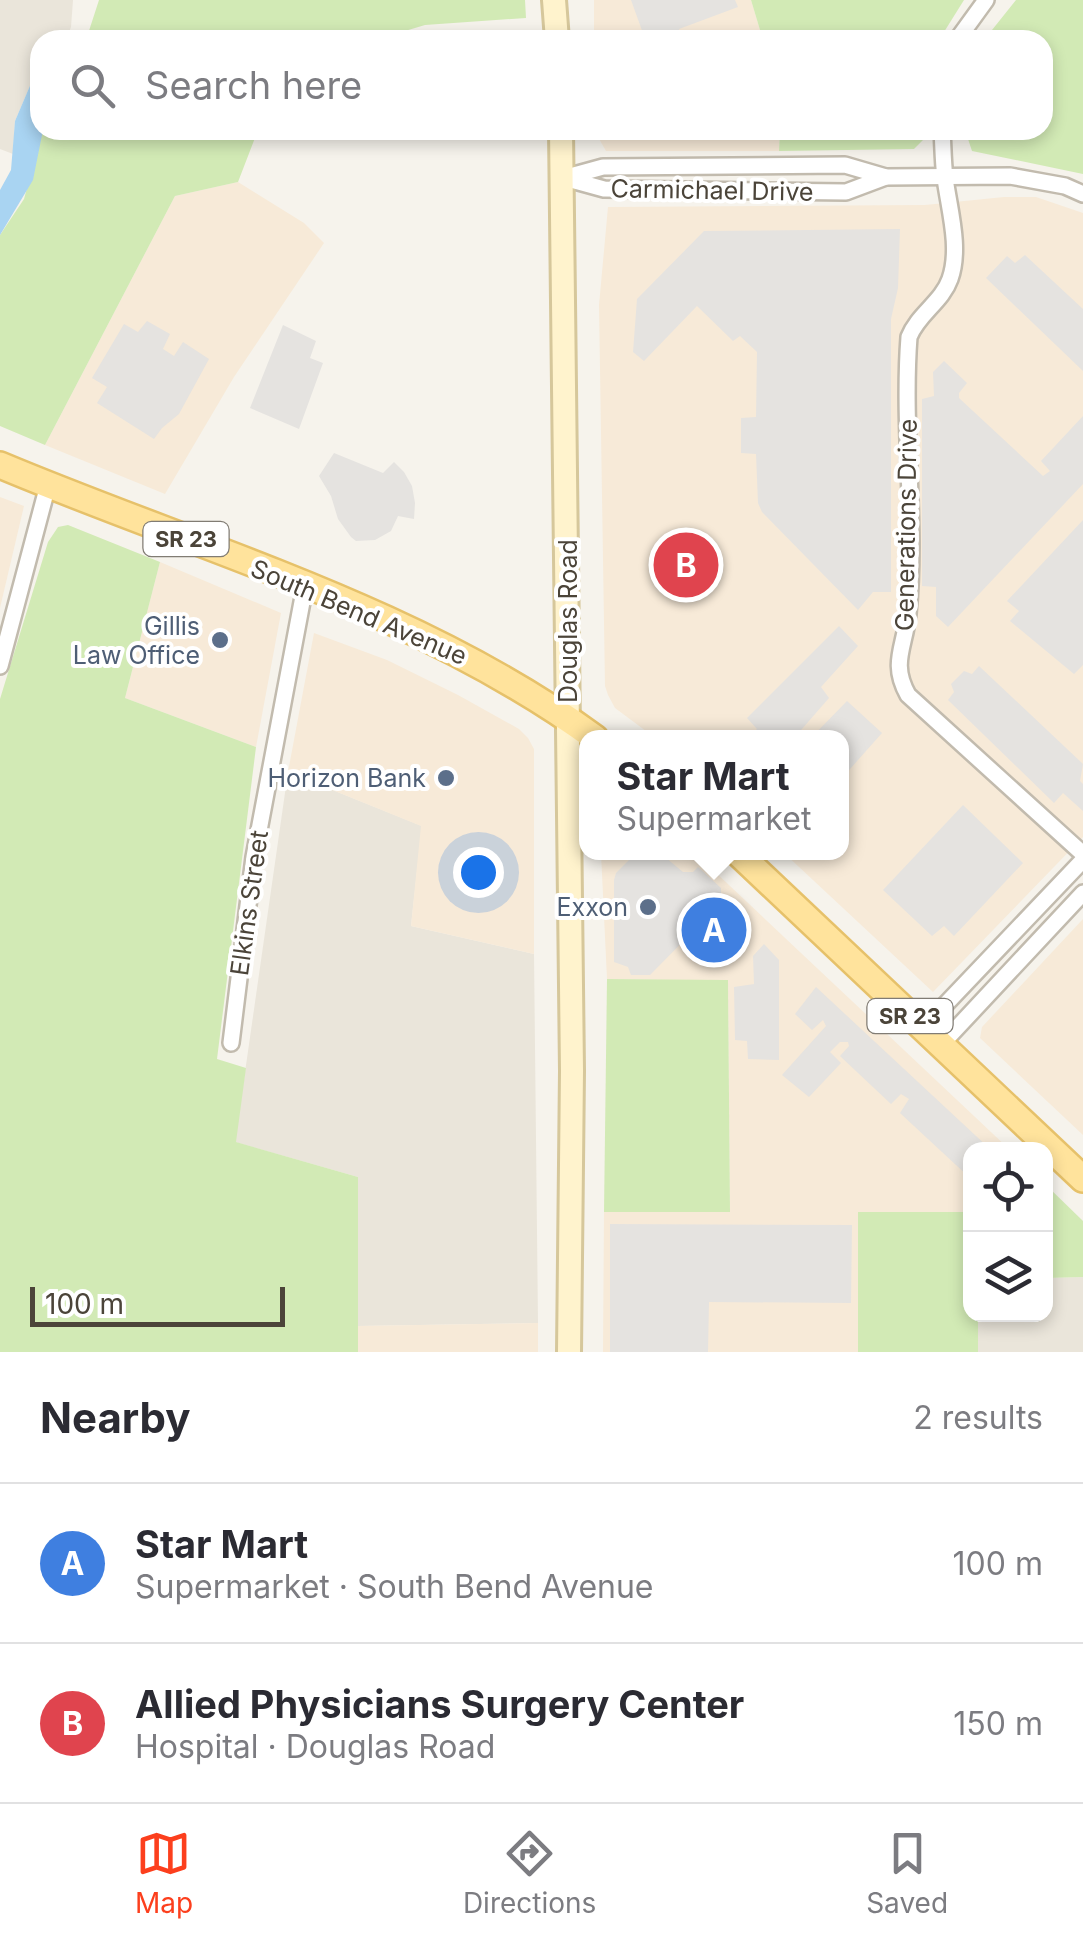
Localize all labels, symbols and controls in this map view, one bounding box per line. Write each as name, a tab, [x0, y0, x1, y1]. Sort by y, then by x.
search box	[30, 30, 1053, 140]
icon: search	[65, 58, 120, 113]
text: Search here	[145, 62, 362, 108]
street label: Carmichael Drive	[610, 173, 814, 207]
street label: Generations Drive	[889, 419, 923, 631]
road number: SR 23	[144, 522, 228, 556]
pin: B	[654, 528, 718, 602]
street label: Douglas Road	[553, 539, 583, 703]
street label: South Bend Avenue	[247, 553, 471, 671]
place label: Gillis Law Office	[73, 611, 200, 670]
marker: Gillis Law Office	[209, 629, 231, 651]
popup	[579, 730, 849, 860]
text: Star Mart	[617, 753, 790, 799]
place label: Horizon Bank	[267, 763, 426, 793]
marker: Horizon Bank	[435, 767, 457, 789]
text: Supermarket	[617, 799, 811, 838]
street label: Elkins Street	[224, 828, 274, 978]
your location	[453, 847, 504, 898]
place label: Exxon	[556, 892, 628, 922]
pin: A	[682, 892, 746, 968]
marker: Exxon	[637, 896, 659, 918]
road number: SR 23	[868, 999, 952, 1033]
map controls	[963, 1142, 1053, 1322]
button: locate	[963, 1142, 1053, 1232]
button: layers	[963, 1232, 1053, 1322]
scale bar	[30, 1282, 285, 1326]
text: 100 m	[45, 1287, 124, 1321]
text: Nearby	[40, 1392, 191, 1443]
text: 2 results	[913, 1398, 1043, 1437]
text: Star Mart	[135, 1521, 308, 1567]
text: A	[61, 1544, 84, 1583]
text: 100 m	[953, 1544, 1043, 1583]
text: Supermarket · South Bend Avenue	[135, 1567, 654, 1606]
text: Allied Physicians Surgery Center	[135, 1681, 744, 1727]
text: B	[62, 1704, 83, 1743]
text: 150 m	[953, 1704, 1043, 1743]
text: Hospital · Douglas Road	[135, 1727, 495, 1766]
tab: Map	[135, 1826, 193, 1920]
tab: Directions	[463, 1826, 596, 1920]
tab: Saved	[866, 1826, 948, 1920]

